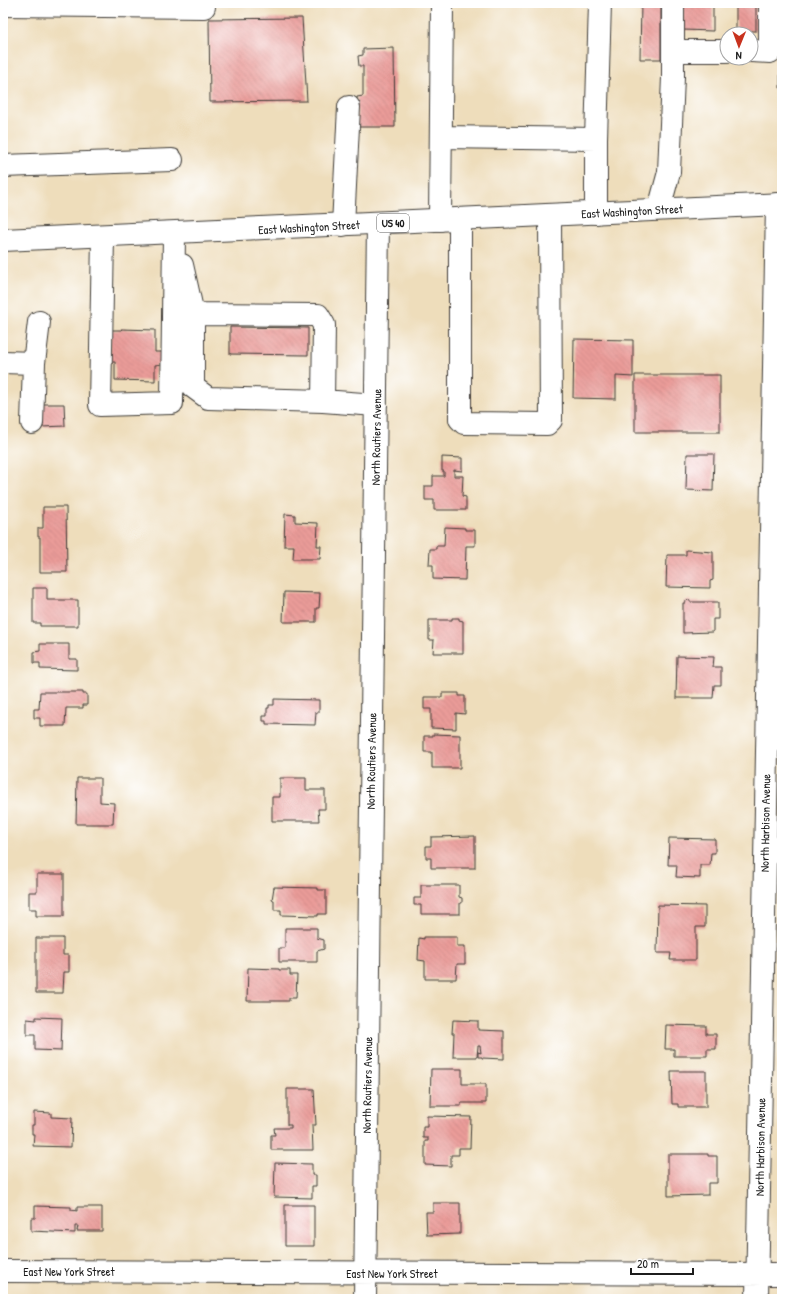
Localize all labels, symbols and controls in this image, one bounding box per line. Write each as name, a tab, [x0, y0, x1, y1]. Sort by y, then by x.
north arrow	[719, 26, 759, 66]
text: N	[736, 49, 742, 63]
street label: East Washington Street	[581, 200, 684, 222]
road number: US 40	[377, 214, 409, 232]
street label: East Washington Street	[258, 216, 361, 238]
street label: North Routiers Avenue	[367, 388, 385, 486]
street label: North Routiers Avenue	[362, 712, 380, 810]
street label: North Harbison Avenue	[756, 773, 774, 872]
street label: North Routiers Avenue	[358, 1036, 376, 1134]
street label: North Harbison Avenue	[751, 1097, 769, 1196]
scale bar	[631, 1250, 693, 1276]
text: 20 m	[637, 1255, 659, 1272]
street label: East New York Street	[23, 1263, 116, 1280]
street label: East New York Street	[346, 1265, 439, 1282]

